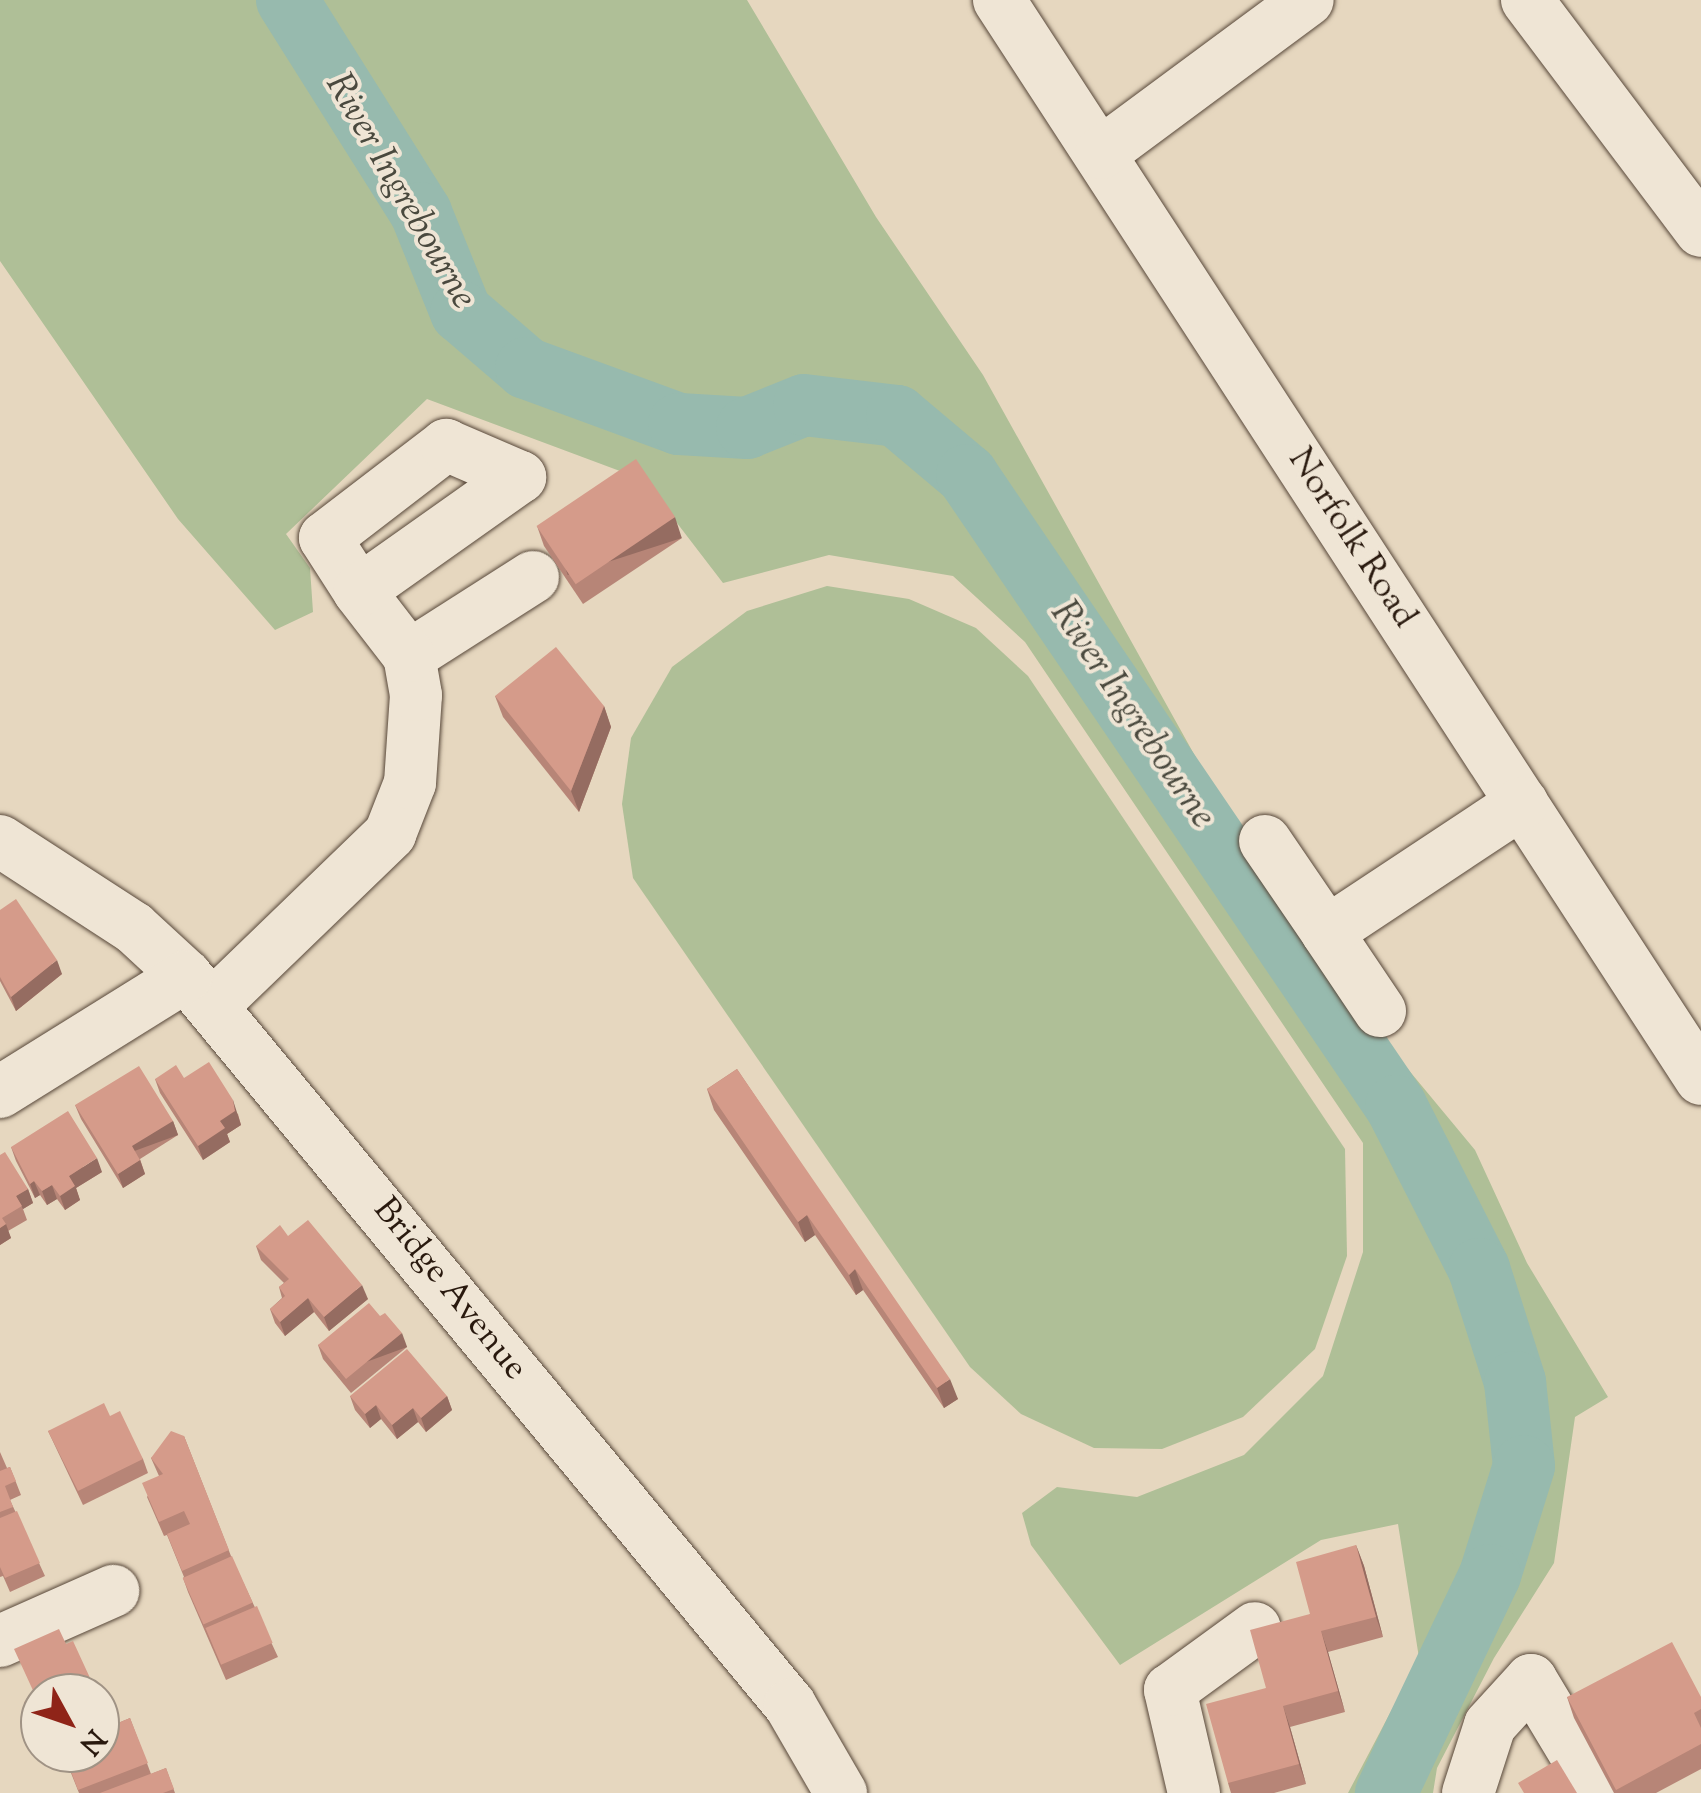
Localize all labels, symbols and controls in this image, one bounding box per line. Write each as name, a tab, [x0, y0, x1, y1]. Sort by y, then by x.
water label: River Ingrebourne	[313, 66, 485, 318]
street label: Norfolk Road	[1277, 441, 1425, 637]
water label: River Ingrebourne	[1038, 594, 1224, 838]
street label: Bridge Avenue	[363, 1191, 535, 1389]
north arrow	[20, 1673, 120, 1773]
text: N	[69, 1720, 114, 1762]

